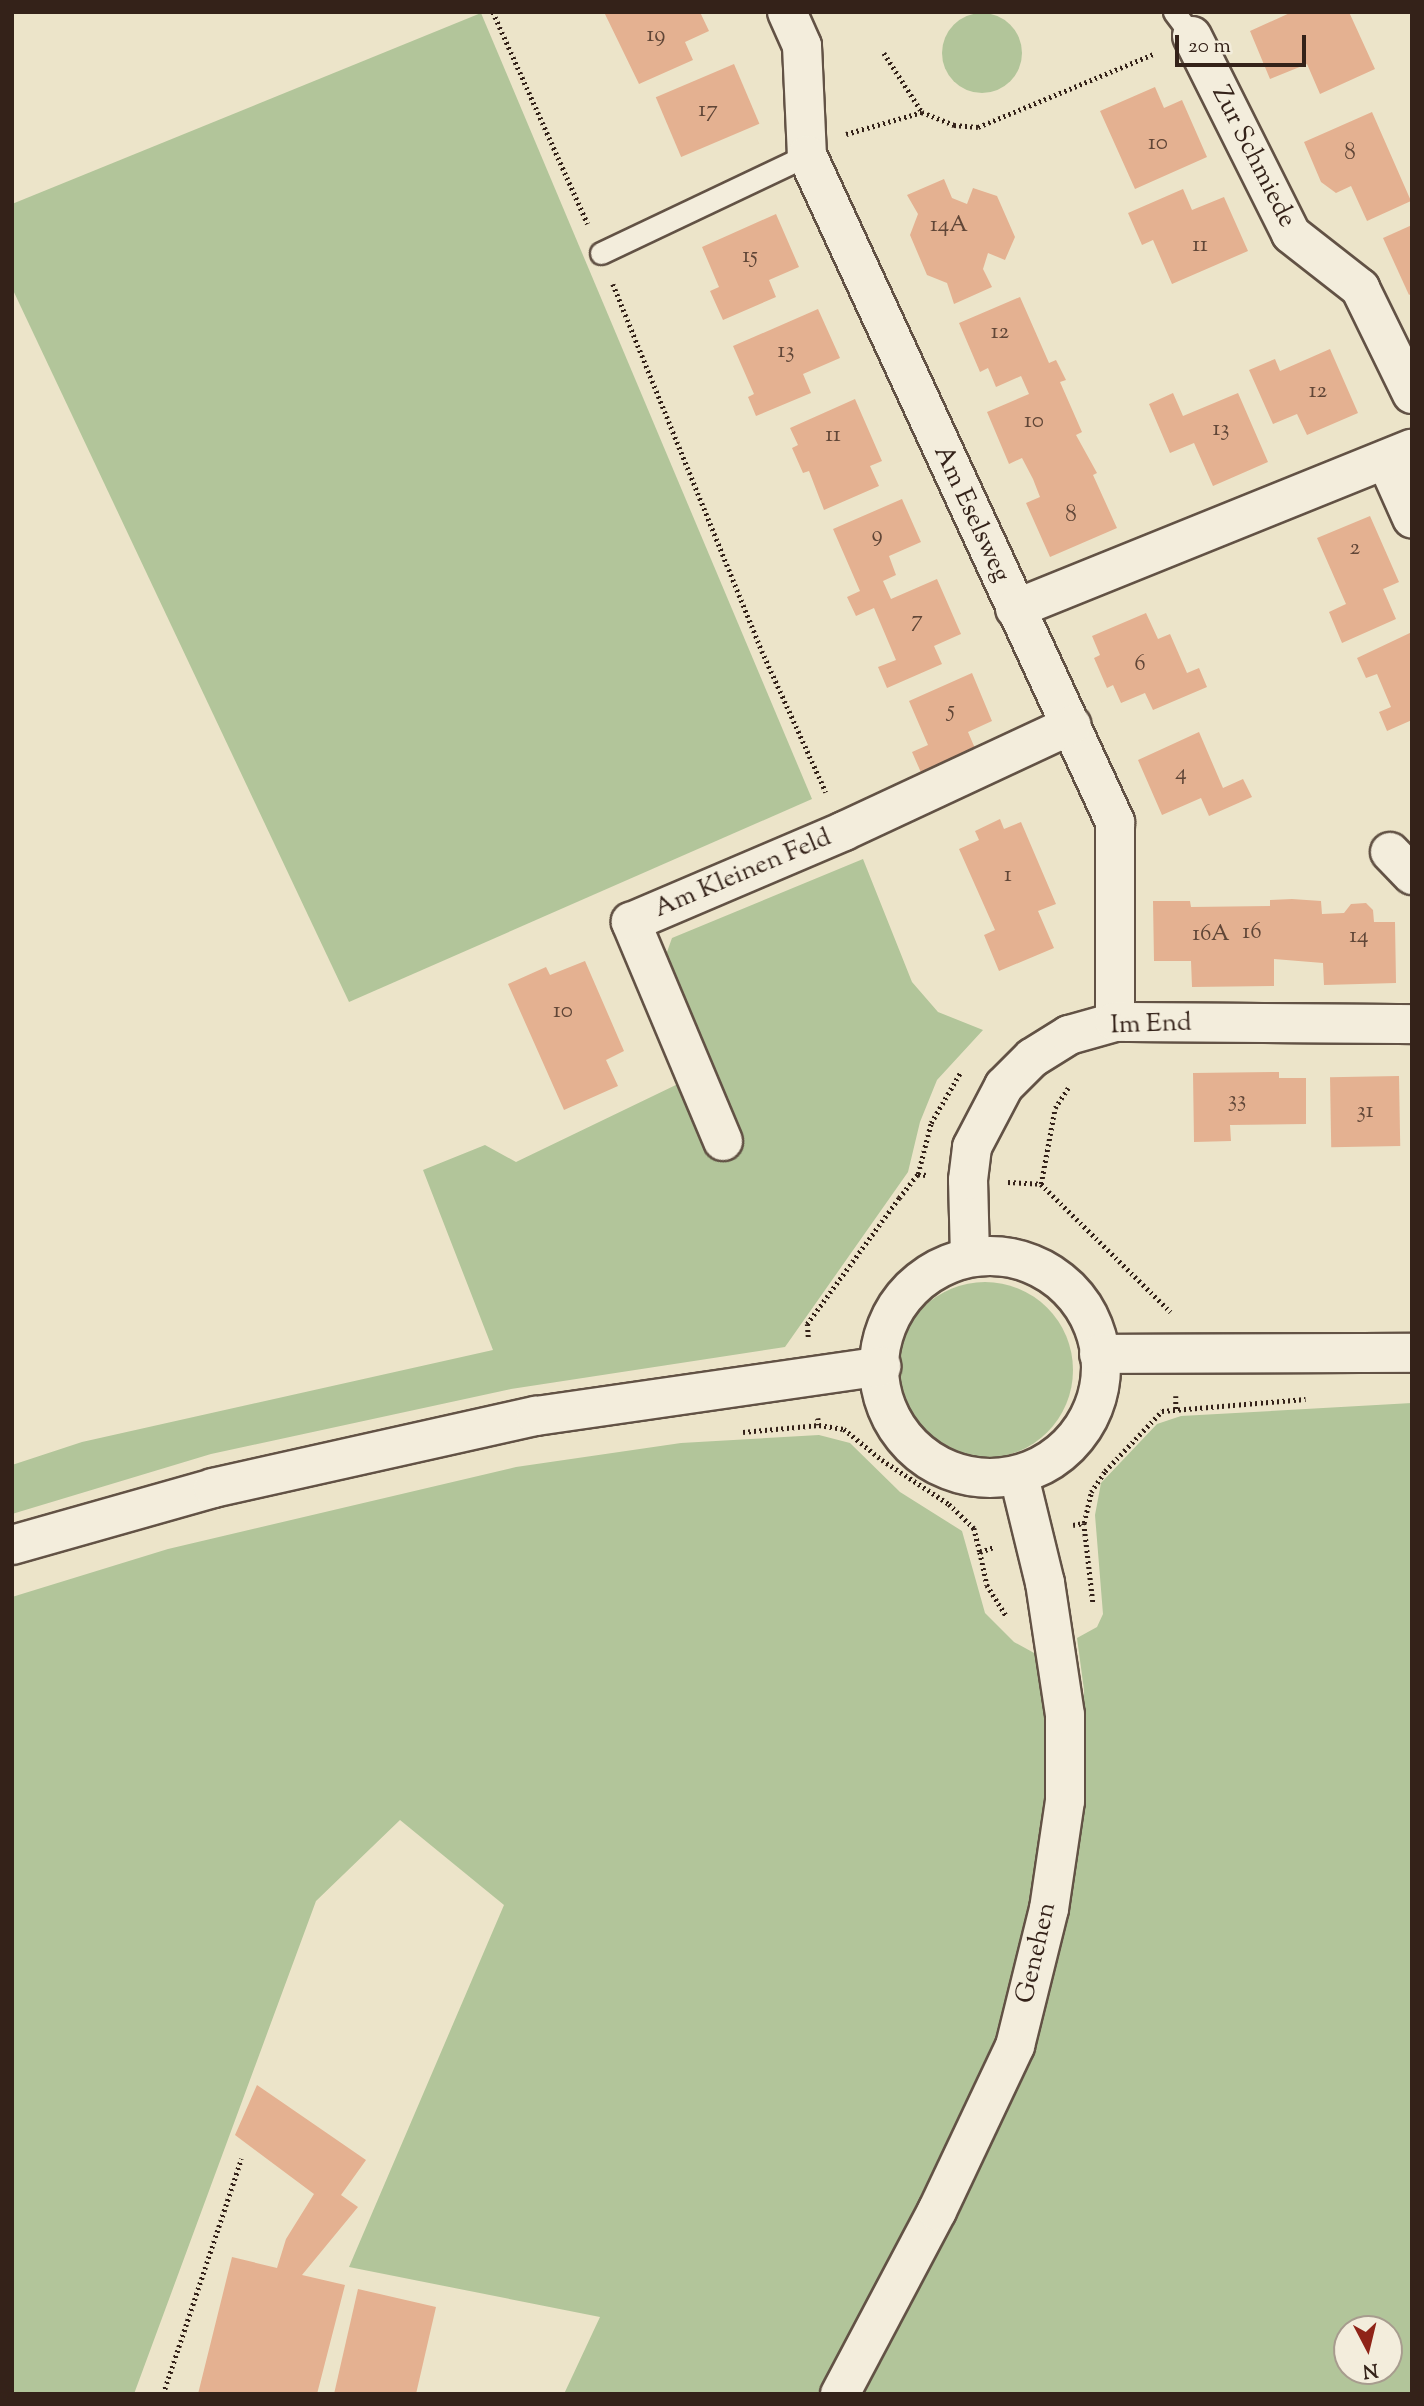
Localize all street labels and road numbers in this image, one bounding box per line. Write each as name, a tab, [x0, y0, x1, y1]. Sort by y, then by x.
street label: Zur Schmiede	[1204, 81, 1302, 233]
street label: Am Eselsweg	[926, 441, 1016, 587]
street label: Am Kleinen Feld	[650, 823, 836, 925]
street label: Im End	[1110, 1008, 1192, 1042]
street label: Genehen	[1010, 1899, 1064, 2007]

